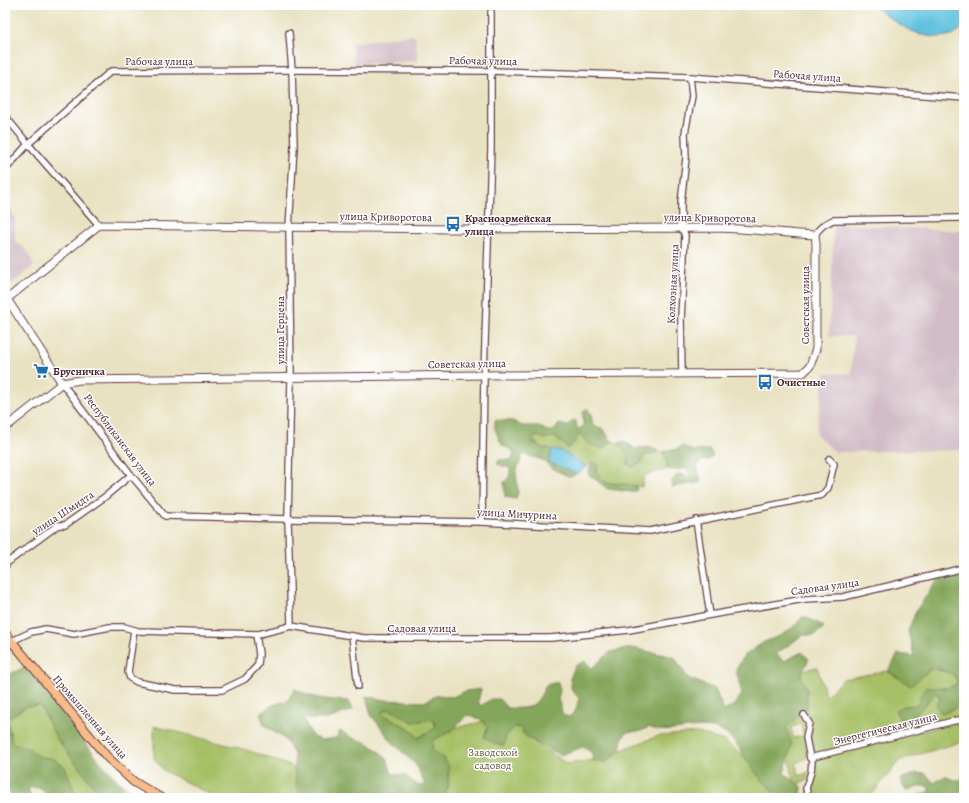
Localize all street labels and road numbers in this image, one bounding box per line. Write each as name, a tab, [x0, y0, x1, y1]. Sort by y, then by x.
street label: Рабочая улица	[449, 53, 518, 69]
street label: Рабочая улица	[125, 54, 194, 69]
street label: Рабочая улица	[772, 66, 842, 86]
street label: улица Криворотова	[339, 209, 433, 225]
street label: улица Криворотова	[663, 210, 757, 226]
street label: Колхозная улица	[663, 243, 683, 324]
street label: Советская улица	[798, 265, 813, 344]
street label: улица Герцена	[273, 295, 288, 365]
street label: Советская улица	[428, 356, 507, 372]
street label: Республиканская улица	[80, 391, 160, 490]
street label: улица Шмидта	[28, 487, 98, 539]
street label: улица Мичурина	[476, 504, 558, 524]
street label: Садовая улица	[790, 575, 861, 599]
street label: Садовая улица	[388, 621, 457, 636]
street label: Промышленная улица	[49, 672, 131, 763]
street label: Энергетическая улица	[832, 709, 939, 749]

